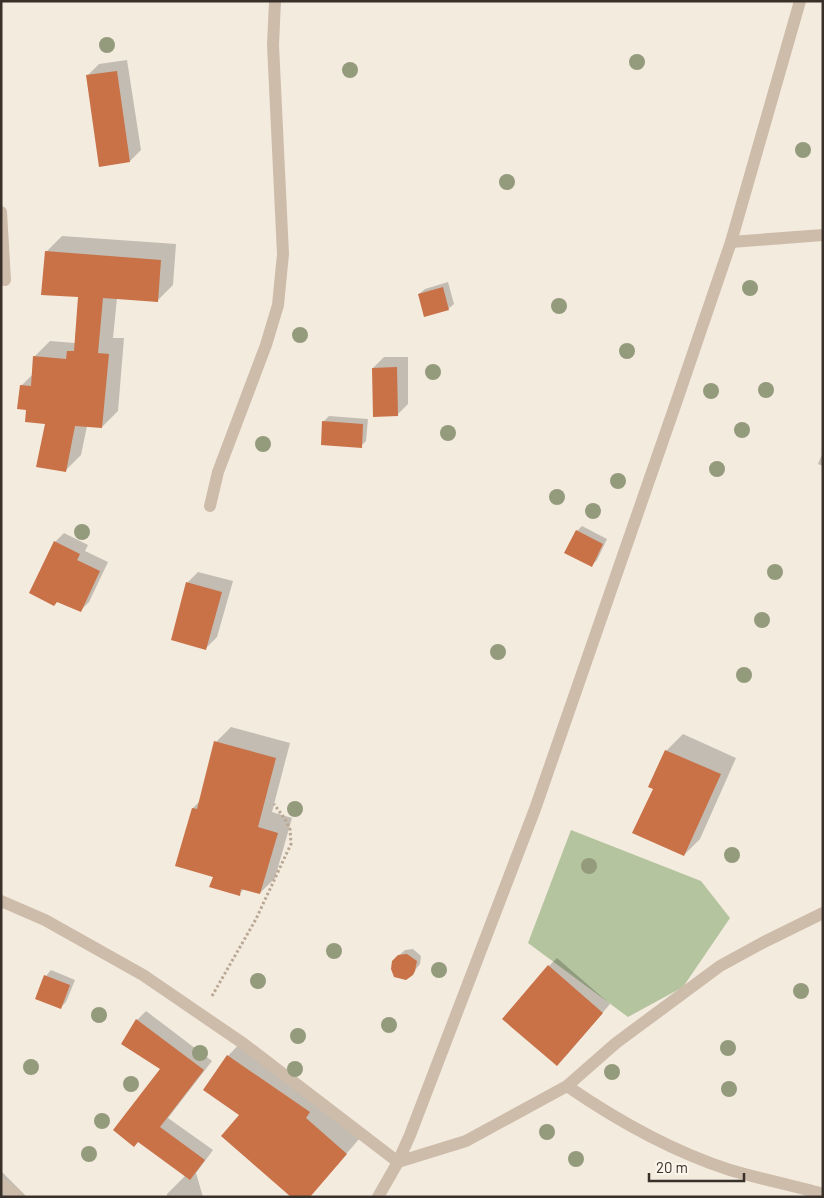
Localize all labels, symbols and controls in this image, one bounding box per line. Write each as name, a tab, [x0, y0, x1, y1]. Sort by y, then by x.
scale bar	[649, 1150, 744, 1182]
text: 20 m	[656, 1158, 688, 1176]

